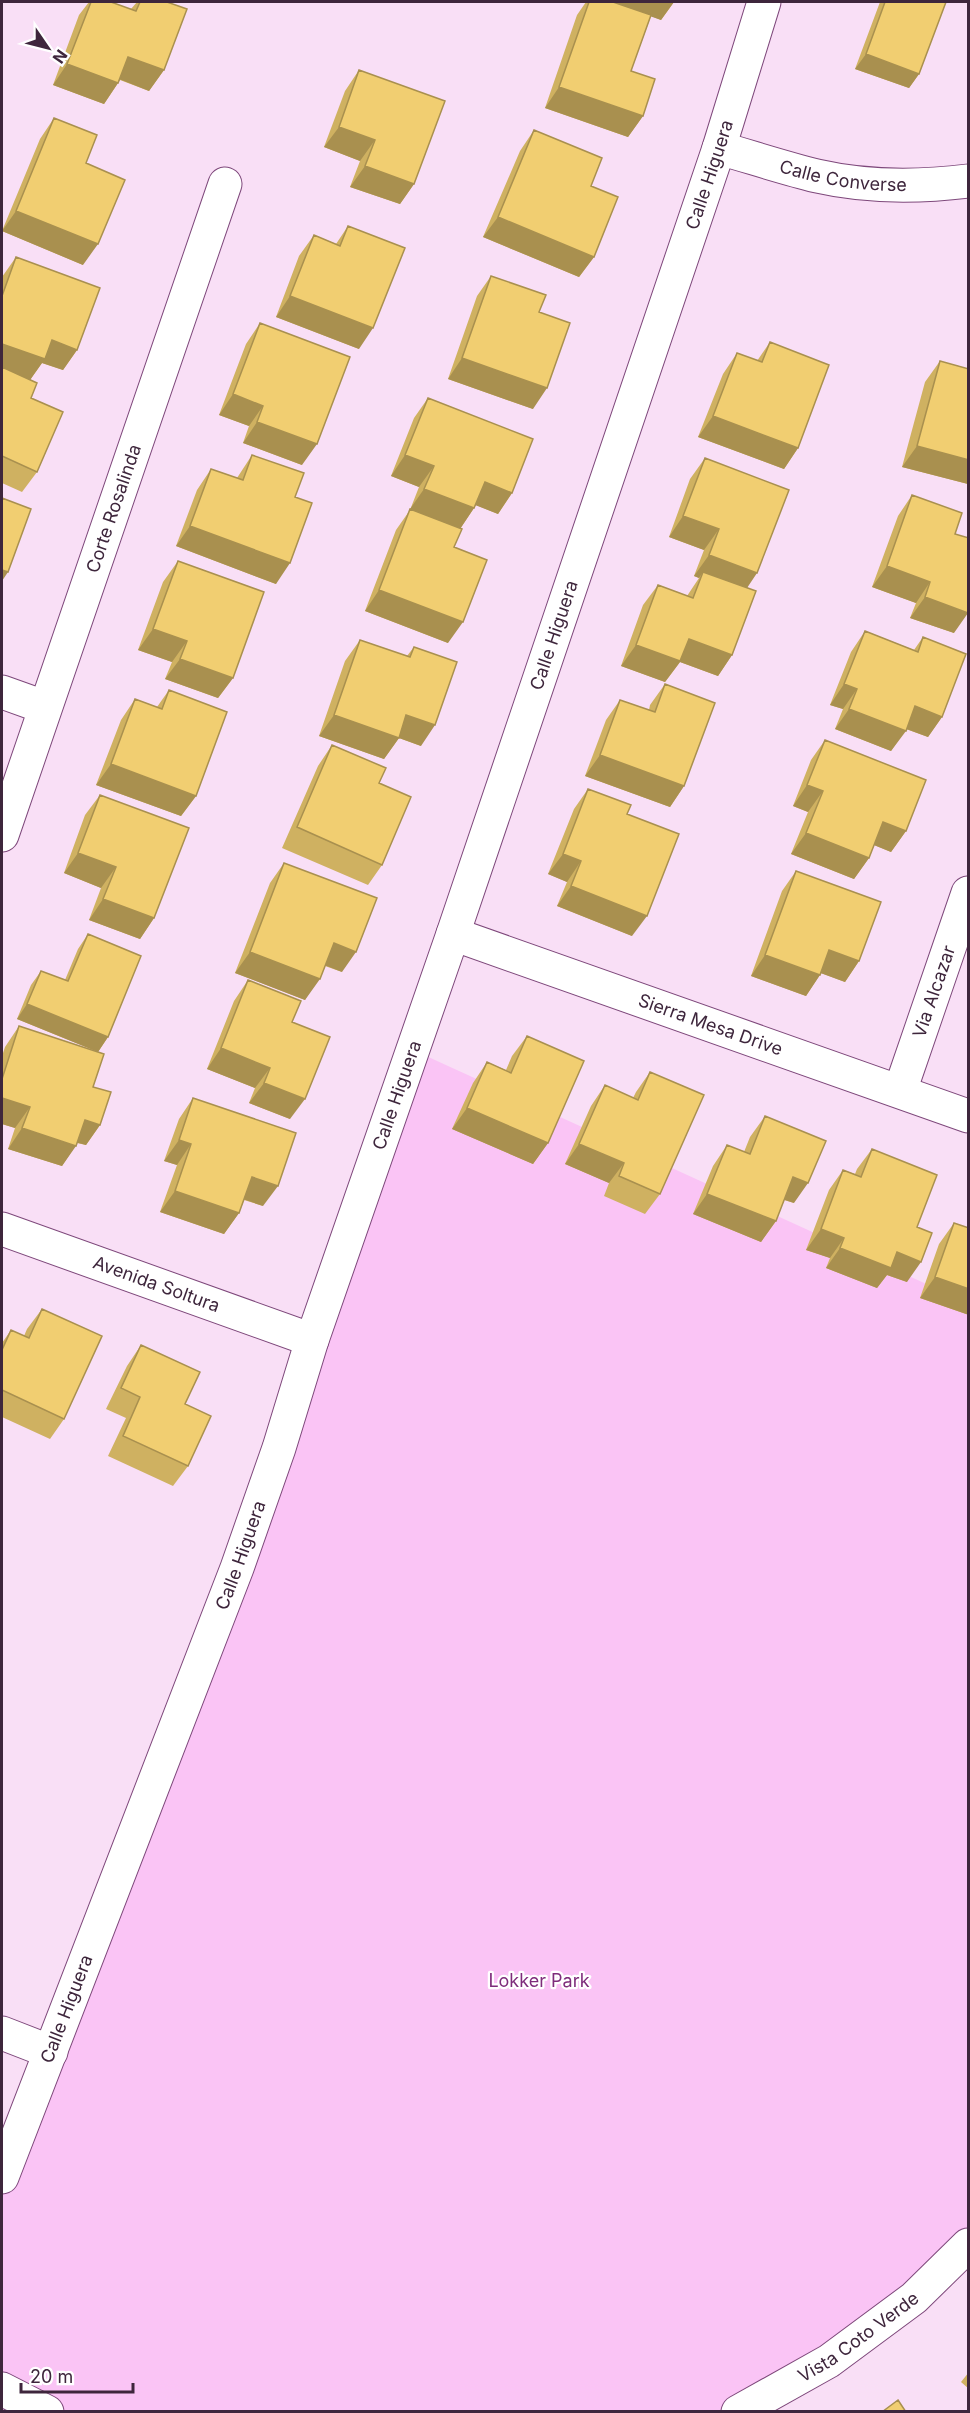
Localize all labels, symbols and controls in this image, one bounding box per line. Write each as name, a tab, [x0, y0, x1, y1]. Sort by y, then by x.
north arrow	[18, 18, 78, 78]
text: N	[49, 46, 72, 67]
street label: Calle Higuera	[681, 117, 737, 232]
street label: Calle Converse	[777, 155, 907, 195]
street label: Corte Rosalinda	[82, 441, 145, 576]
street label: Calle Higuera	[525, 578, 582, 693]
street label: Via Alcazar	[908, 942, 959, 1040]
street label: Sierra Mesa Drive	[636, 989, 786, 1060]
street label: Calle Higuera	[368, 1038, 425, 1152]
street label: Avenida Soltura	[90, 1251, 223, 1316]
street label: Calle Higuera	[211, 1498, 270, 1613]
street label: Calle Higuera	[36, 1952, 97, 2066]
park label: Lokker Park	[488, 1970, 590, 1991]
street label: Vista Coto Verde	[794, 2287, 923, 2386]
scale bar	[21, 2356, 134, 2394]
text: 20 m	[30, 2366, 73, 2387]

